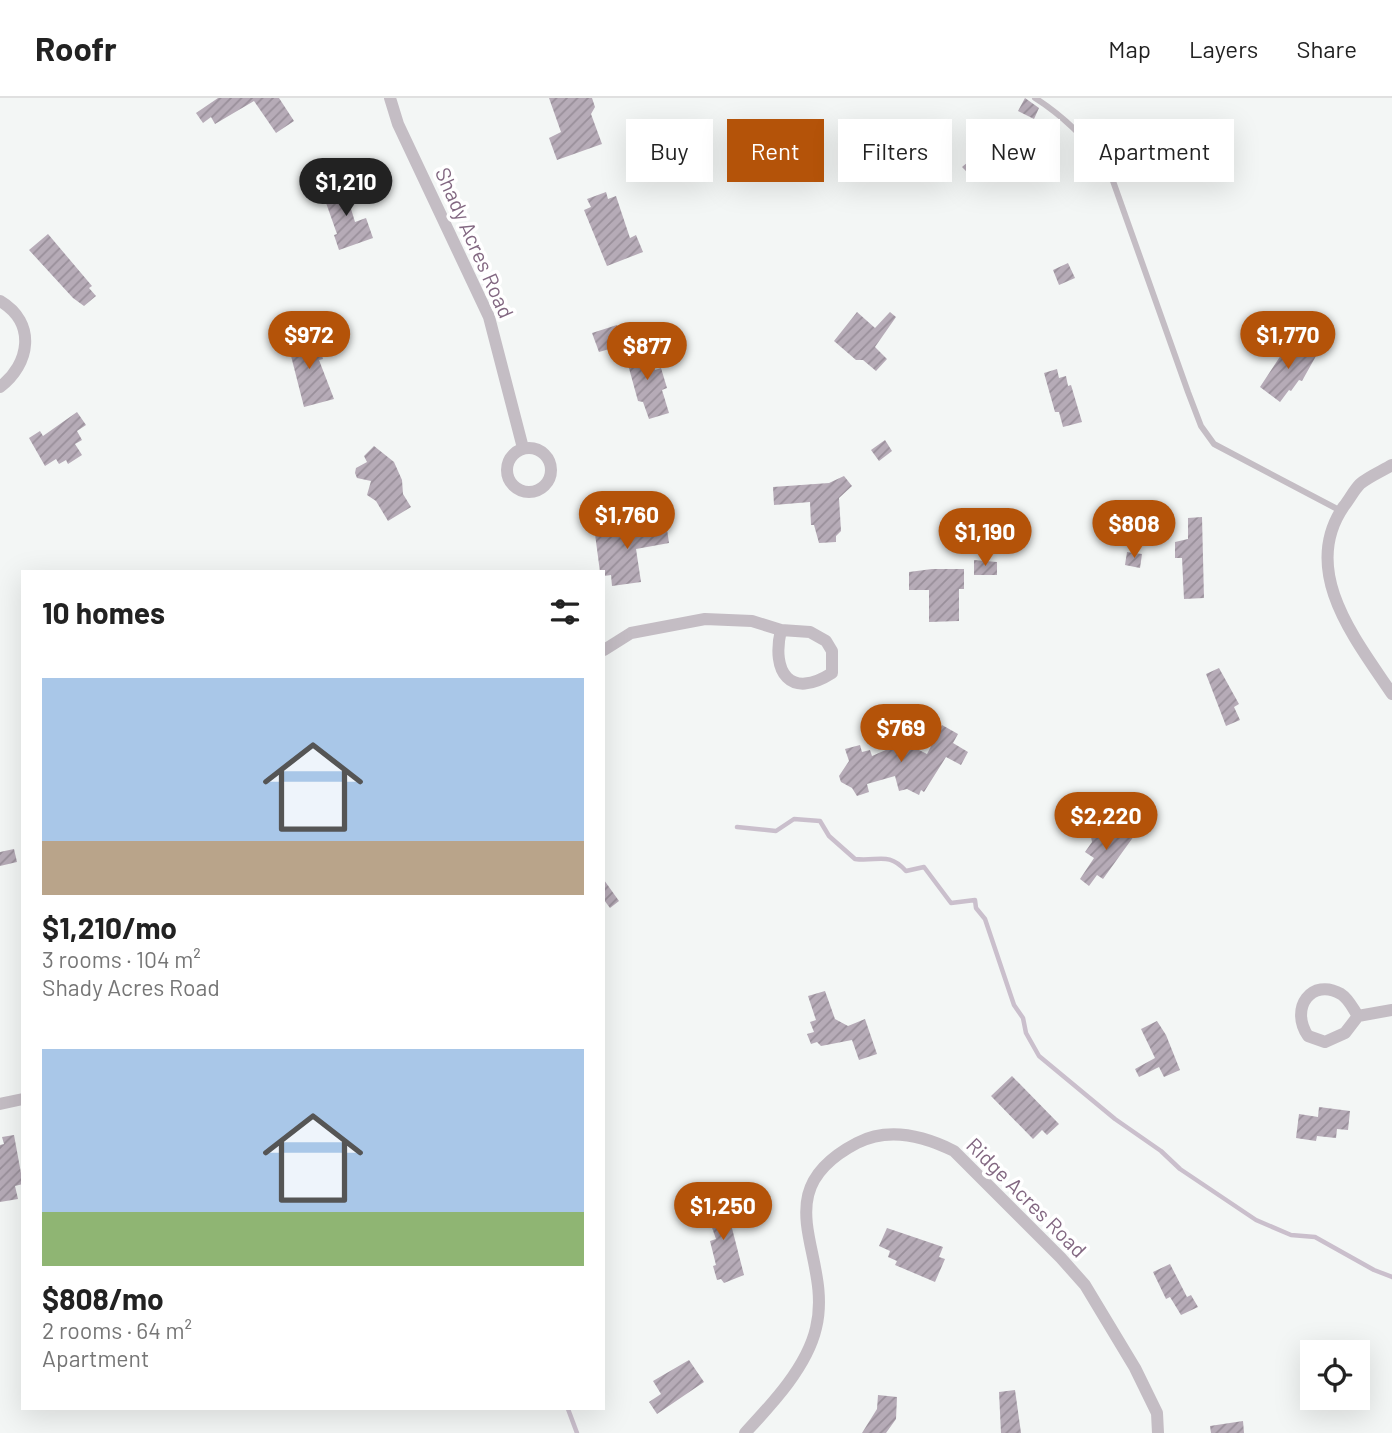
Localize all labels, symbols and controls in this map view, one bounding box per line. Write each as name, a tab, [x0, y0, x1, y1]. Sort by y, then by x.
text: Roofr	[35, 28, 117, 68]
text: Map	[1108, 34, 1151, 63]
text: Layers	[1189, 34, 1258, 63]
text: Share	[1296, 34, 1357, 63]
chip: Buy	[626, 119, 713, 182]
chip: Rent	[727, 119, 824, 182]
chip: Filters	[838, 119, 952, 182]
chip: New	[966, 119, 1060, 182]
chip: Apartment	[1074, 119, 1234, 182]
pin: $1,210	[289, 158, 403, 218]
street label: Shady Acres Road	[431, 163, 520, 322]
text: $1,210	[315, 167, 377, 195]
pin: $972	[268, 312, 350, 371]
pin: $1,770	[1231, 312, 1345, 371]
text: $972	[284, 320, 334, 348]
text: $1,770	[1256, 320, 1320, 348]
pin: $877	[606, 322, 688, 382]
text: $877	[623, 331, 671, 359]
pin: $1,760	[570, 491, 684, 551]
text: $1,760	[595, 500, 659, 528]
pin: $808	[1093, 500, 1175, 560]
pin: $1,190	[928, 508, 1042, 568]
text: $808	[1108, 509, 1160, 537]
text: $1,190	[955, 517, 1015, 545]
icon: filters	[546, 593, 584, 631]
text: 10 homes	[42, 594, 165, 630]
pin: $769	[860, 704, 942, 764]
text: $769	[876, 713, 926, 741]
icon: home	[250, 724, 376, 850]
pin: $2,220	[1049, 792, 1163, 852]
text: $2,220	[1070, 801, 1142, 829]
text: $1,210/mo	[42, 909, 177, 945]
text: 3 rooms · 104 m²	[42, 945, 201, 973]
text: Shady Acres Road	[42, 973, 220, 1001]
icon: home	[250, 1095, 376, 1221]
street label: Ridge Acres Road	[962, 1132, 1092, 1262]
pin: $1,250	[666, 1182, 780, 1242]
text: $1,250	[690, 1191, 756, 1219]
text: $808/mo	[42, 1280, 164, 1316]
text: 2 rooms · 64 m²	[42, 1316, 192, 1344]
map controls	[1300, 1340, 1370, 1410]
button: locate	[1300, 1340, 1370, 1410]
text: Apartment	[42, 1344, 149, 1372]

